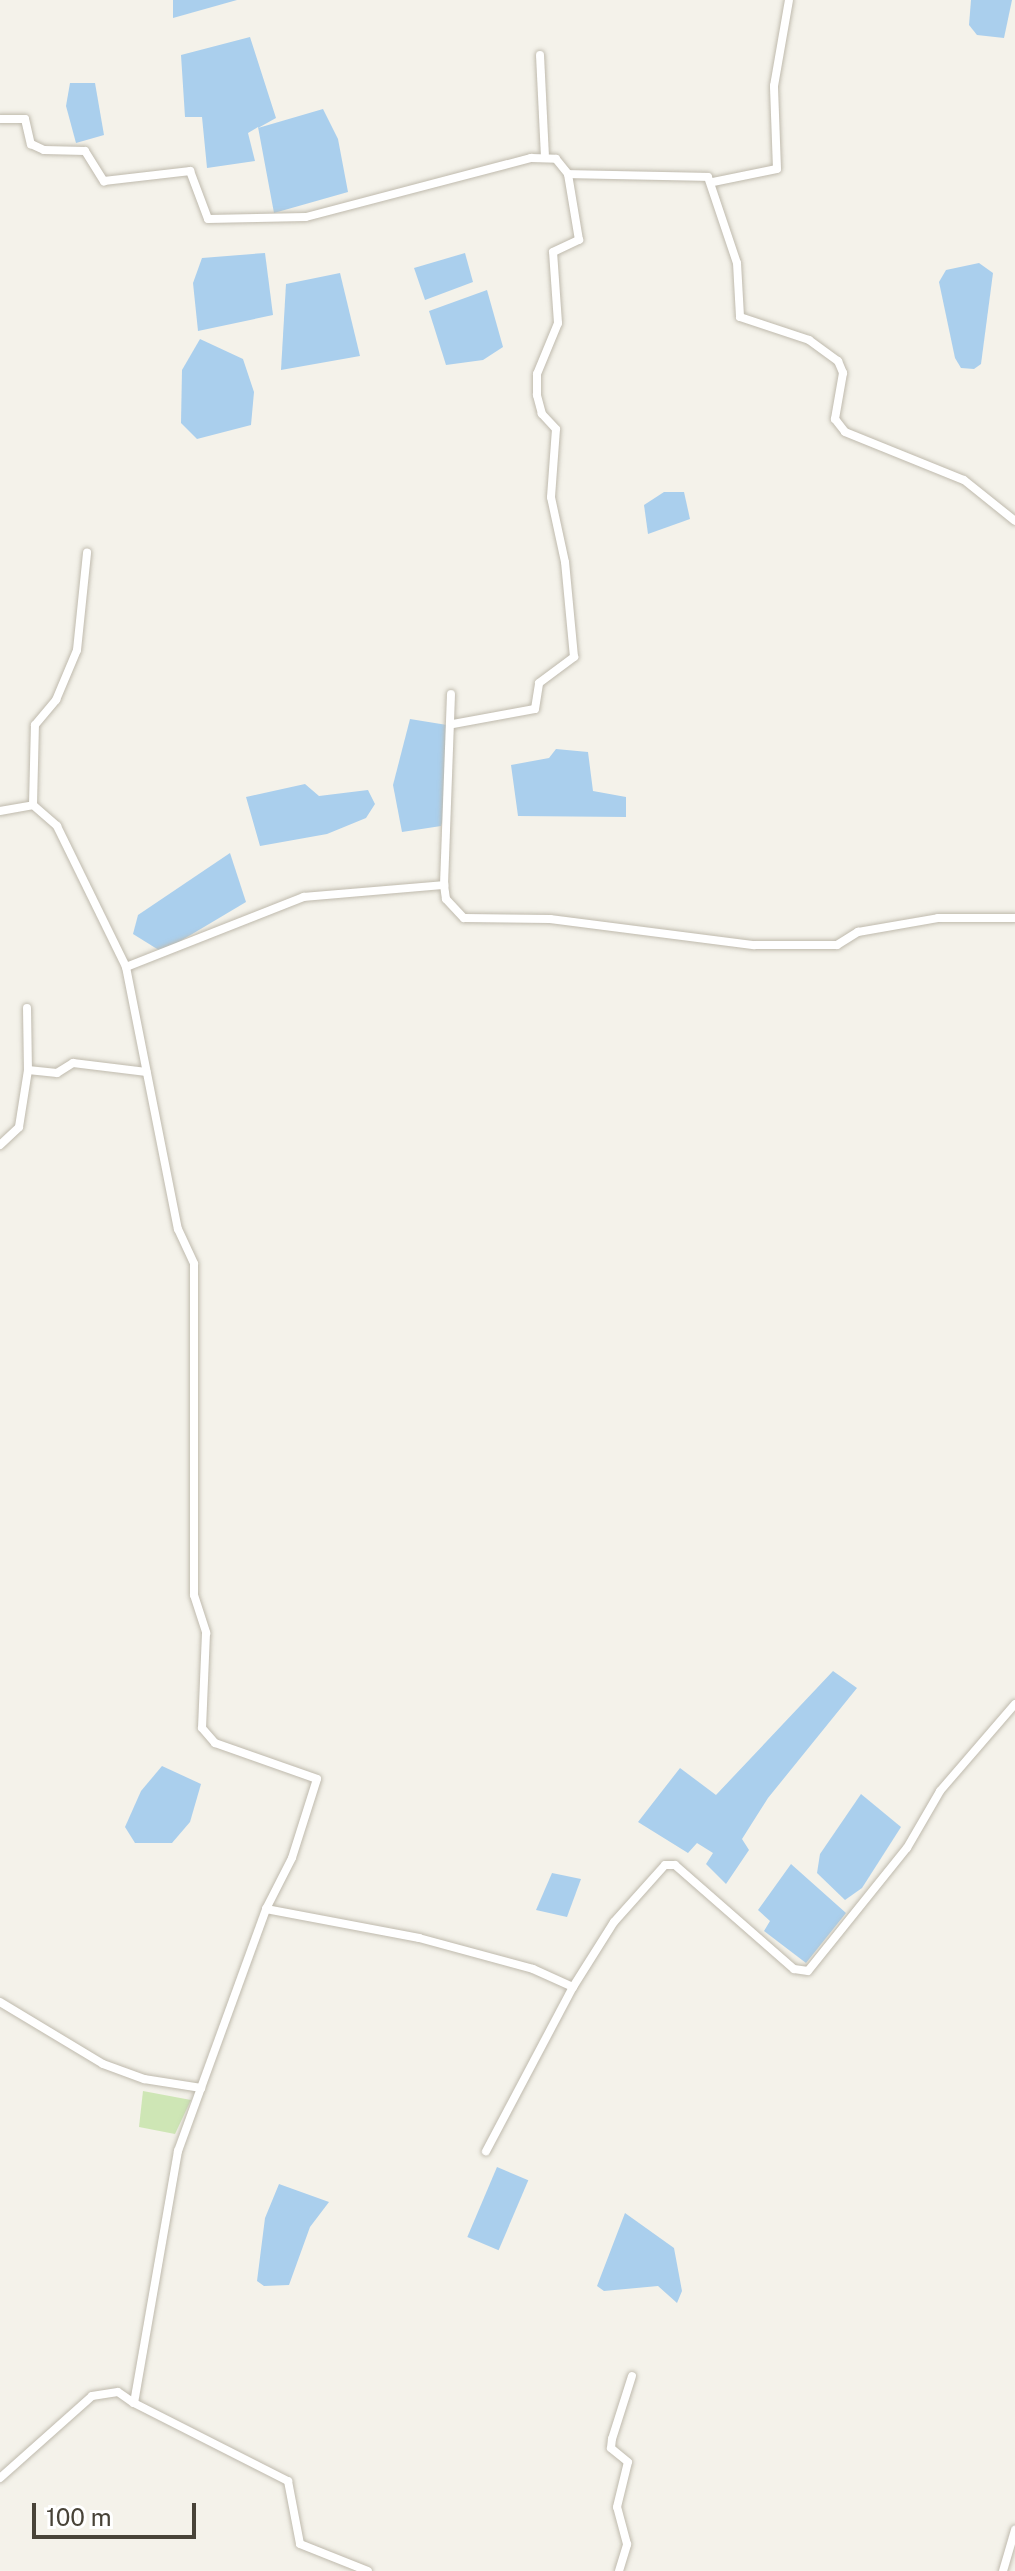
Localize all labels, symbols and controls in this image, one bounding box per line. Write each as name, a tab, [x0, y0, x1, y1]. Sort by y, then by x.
scale bar	[36, 2487, 200, 2537]
text: 100 m	[46, 2503, 112, 2531]

